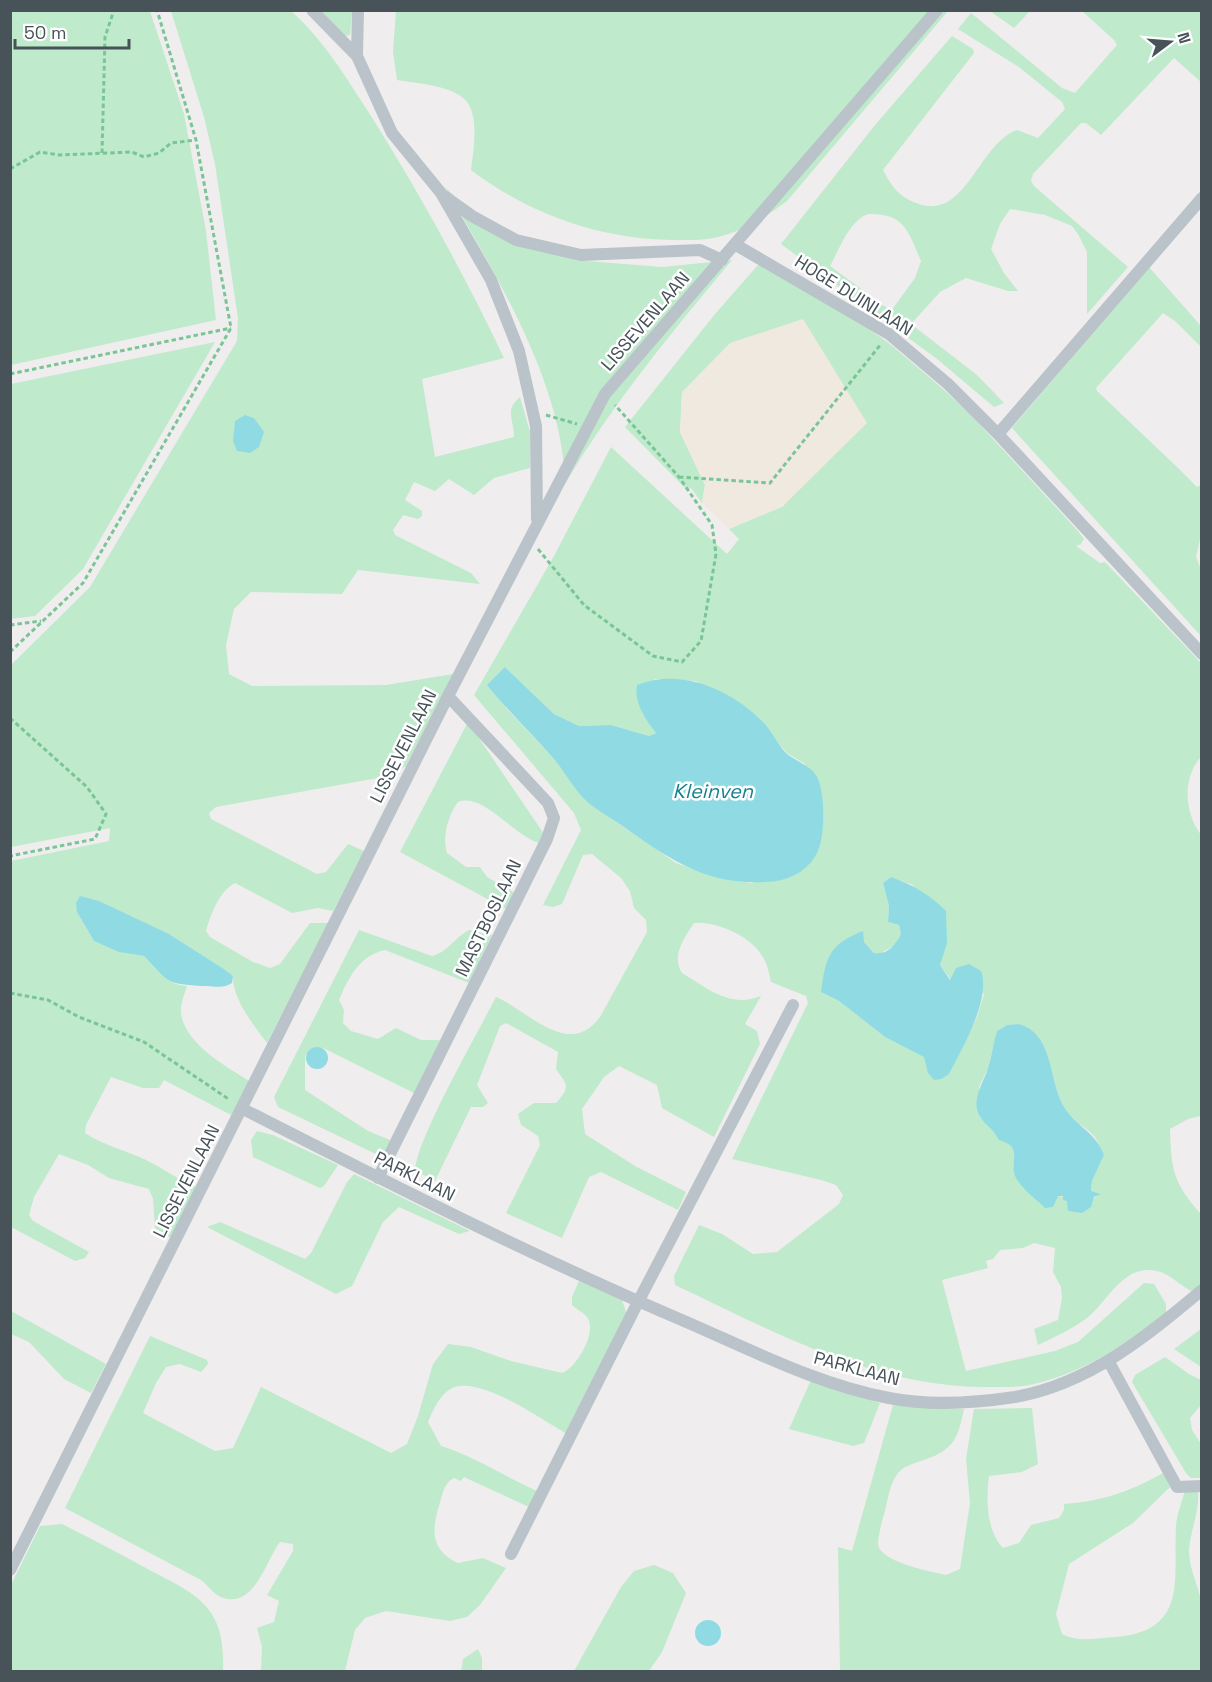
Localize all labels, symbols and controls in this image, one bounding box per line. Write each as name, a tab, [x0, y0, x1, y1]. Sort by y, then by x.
scale bar	[15, 12, 129, 50]
north arrow	[1140, 12, 1200, 72]
text: 50 m	[24, 21, 66, 44]
text: N	[1172, 30, 1196, 46]
street label: HOGE DUINLAAN	[791, 249, 917, 341]
street label: LISSEVENLAAN	[596, 267, 694, 375]
street label: LISSEVENLAAN	[365, 685, 441, 807]
water label: Kleinven	[673, 778, 754, 804]
street label: MASTBOSLAAN	[450, 856, 526, 980]
street label: LISSEVENLAAN	[148, 1120, 224, 1242]
street label: PARKLAAN	[371, 1146, 459, 1206]
street label: PARKLAAN	[812, 1346, 902, 1390]

